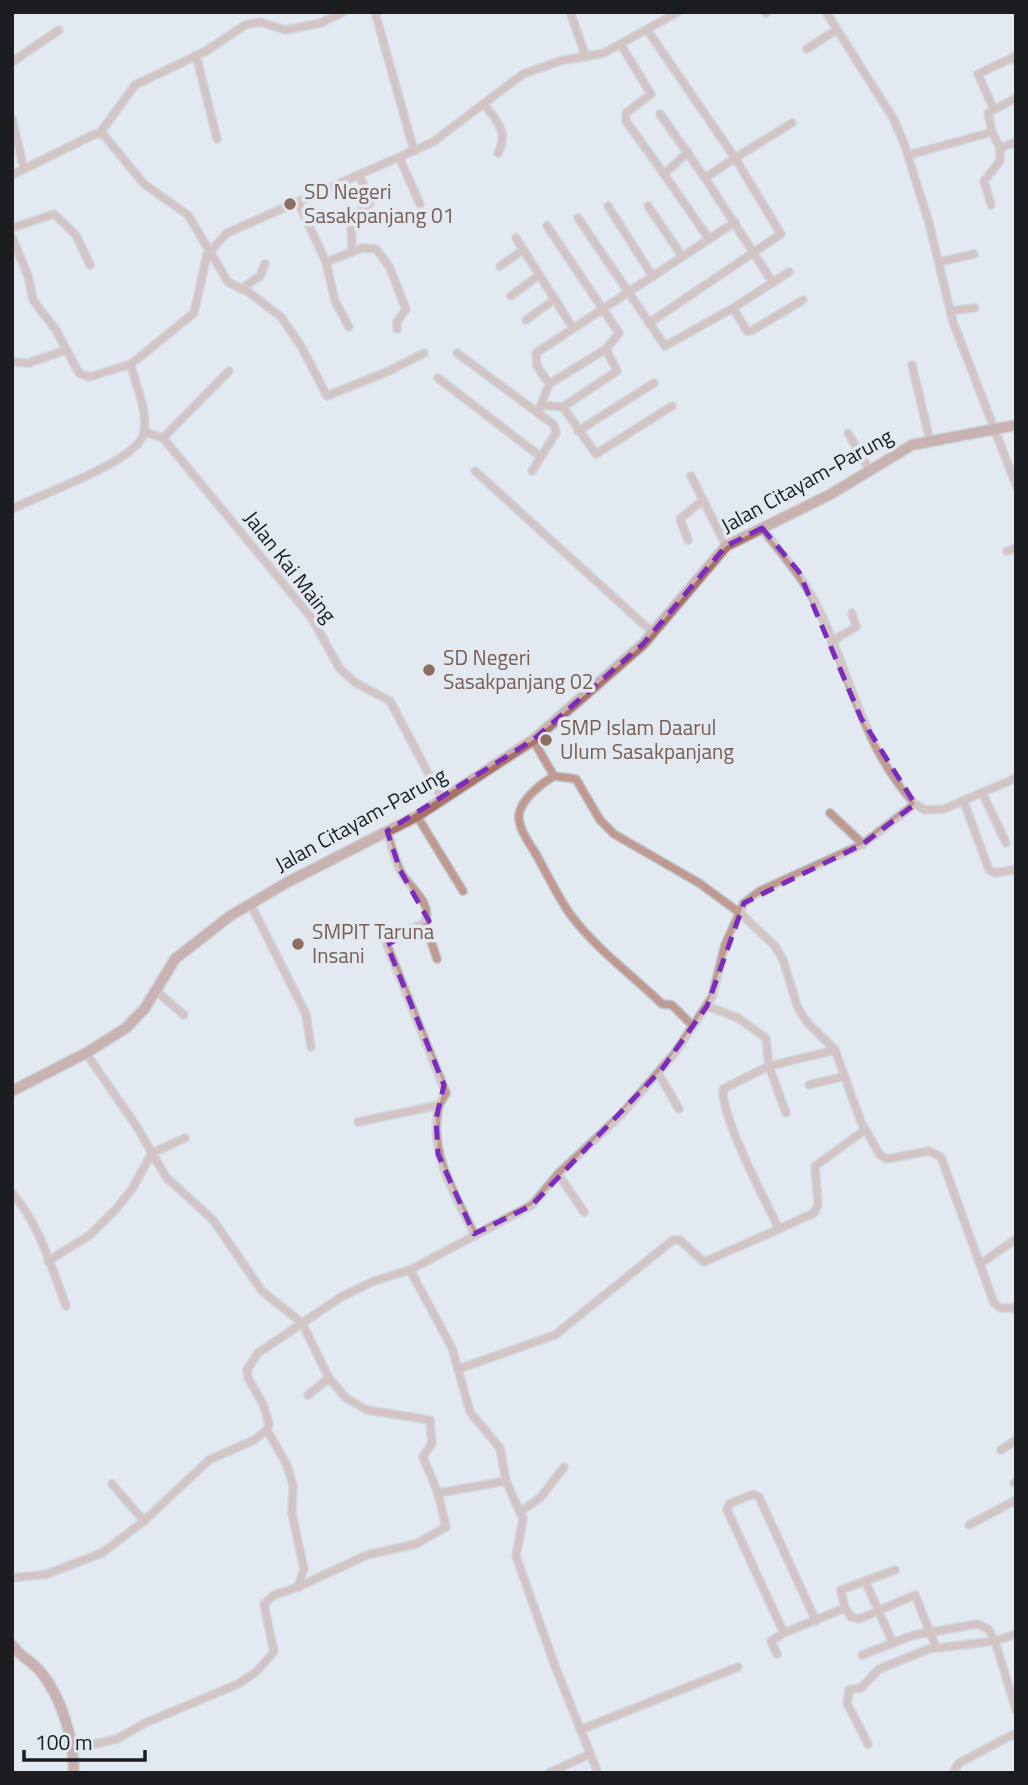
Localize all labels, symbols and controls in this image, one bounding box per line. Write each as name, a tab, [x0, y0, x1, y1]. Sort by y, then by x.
place label: SD Negeri Sasakpanjang 01	[304, 175, 454, 231]
marker: SD Negeri Sasakpanjang 01	[282, 196, 298, 212]
street label: Jalan Citayam-Parung	[715, 419, 899, 541]
street label: Jalan Kai Maing	[237, 504, 345, 629]
place label: SD Negeri Sasakpanjang 02	[443, 641, 593, 697]
marker: SD Negeri Sasakpanjang 02	[421, 662, 437, 678]
place label: SMP Islam Daarul Ulum Sasakpanjang	[560, 711, 734, 767]
marker: SMP Islam Daarul Ulum Sasakpanjang	[538, 732, 554, 748]
street label: Jalan Citayam-Parung	[269, 758, 453, 880]
place label: SMPIT Taruna Insani	[312, 915, 435, 971]
marker: SMPIT Taruna Insani	[290, 936, 306, 952]
scale bar	[24, 1718, 145, 1762]
text: 100 m	[35, 1726, 92, 1758]

